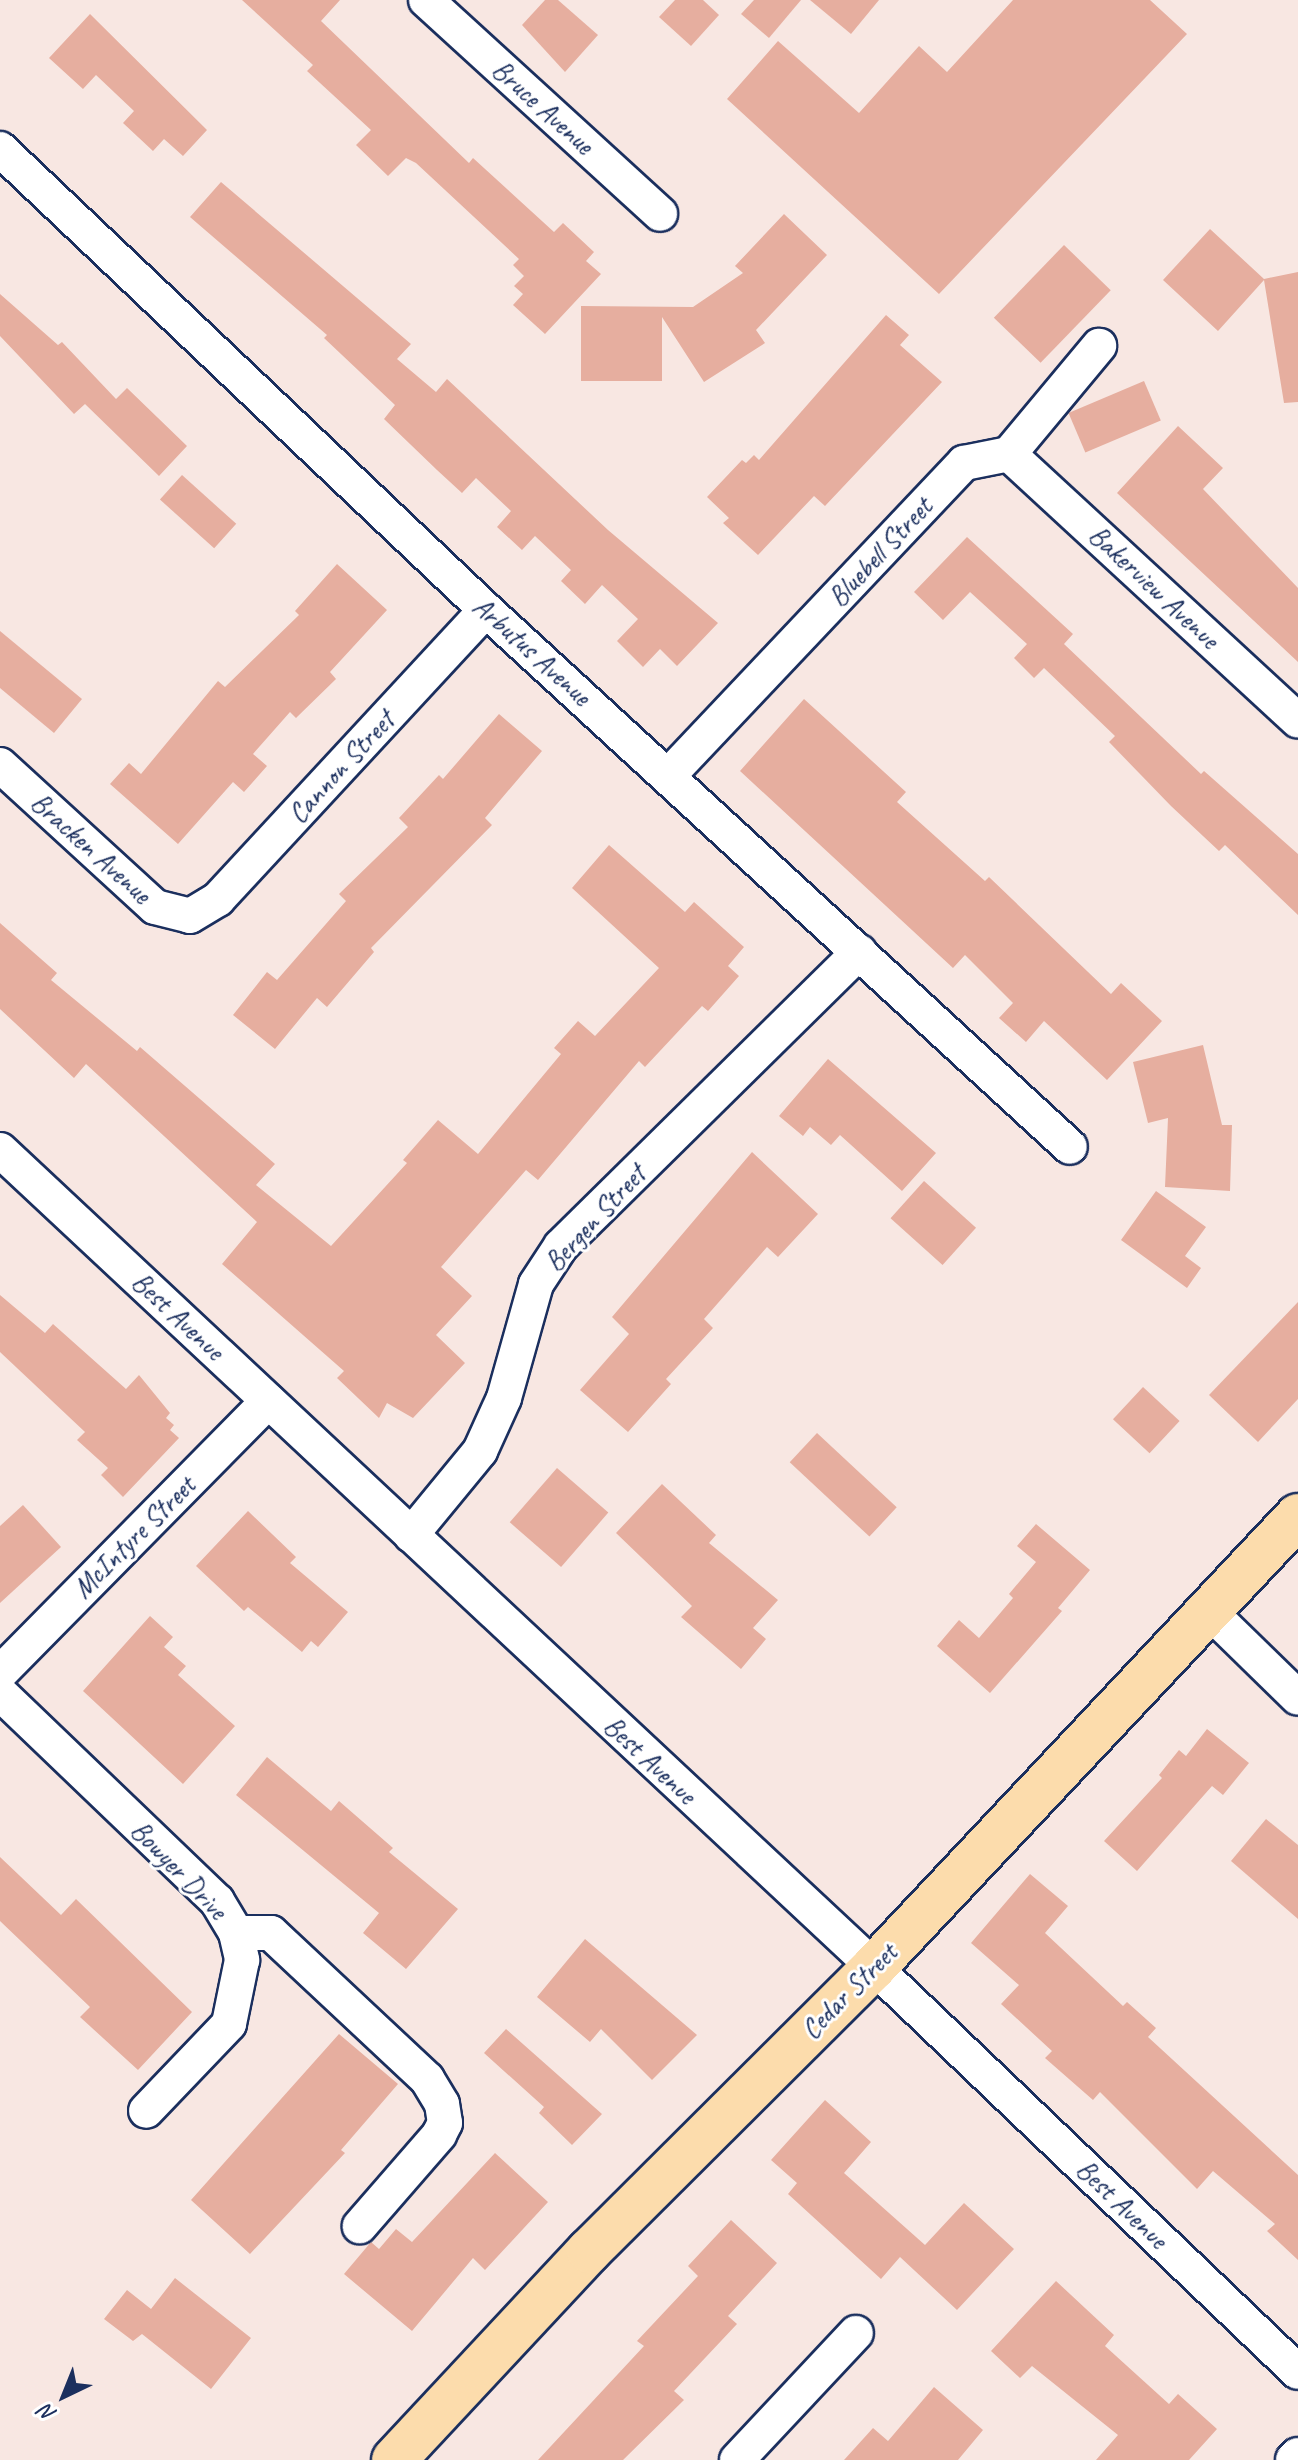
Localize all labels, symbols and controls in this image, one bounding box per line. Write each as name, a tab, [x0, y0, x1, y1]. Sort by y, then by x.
street label: Bruce Avenue	[485, 53, 601, 161]
street label: Bluebell Street	[821, 490, 939, 614]
street label: Bakerview Avenue	[1082, 518, 1226, 656]
street label: Arbutus Avenue	[466, 589, 598, 713]
street label: Cannon Street	[281, 704, 401, 830]
street label: Bracken Avenue	[24, 785, 158, 911]
street label: Bergen Street	[537, 1158, 653, 1278]
street label: Best Avenue	[125, 1265, 231, 1367]
street label: McIntyre Street	[66, 1469, 202, 1605]
street label: Best Avenue	[597, 1709, 703, 1811]
street label: Bowyer Drive	[124, 1814, 234, 1926]
street label: Cedar Street	[794, 1936, 904, 2046]
street label: Best Avenue	[1069, 2152, 1175, 2256]
north arrow	[24, 2356, 104, 2436]
text: N	[33, 2399, 62, 2428]

